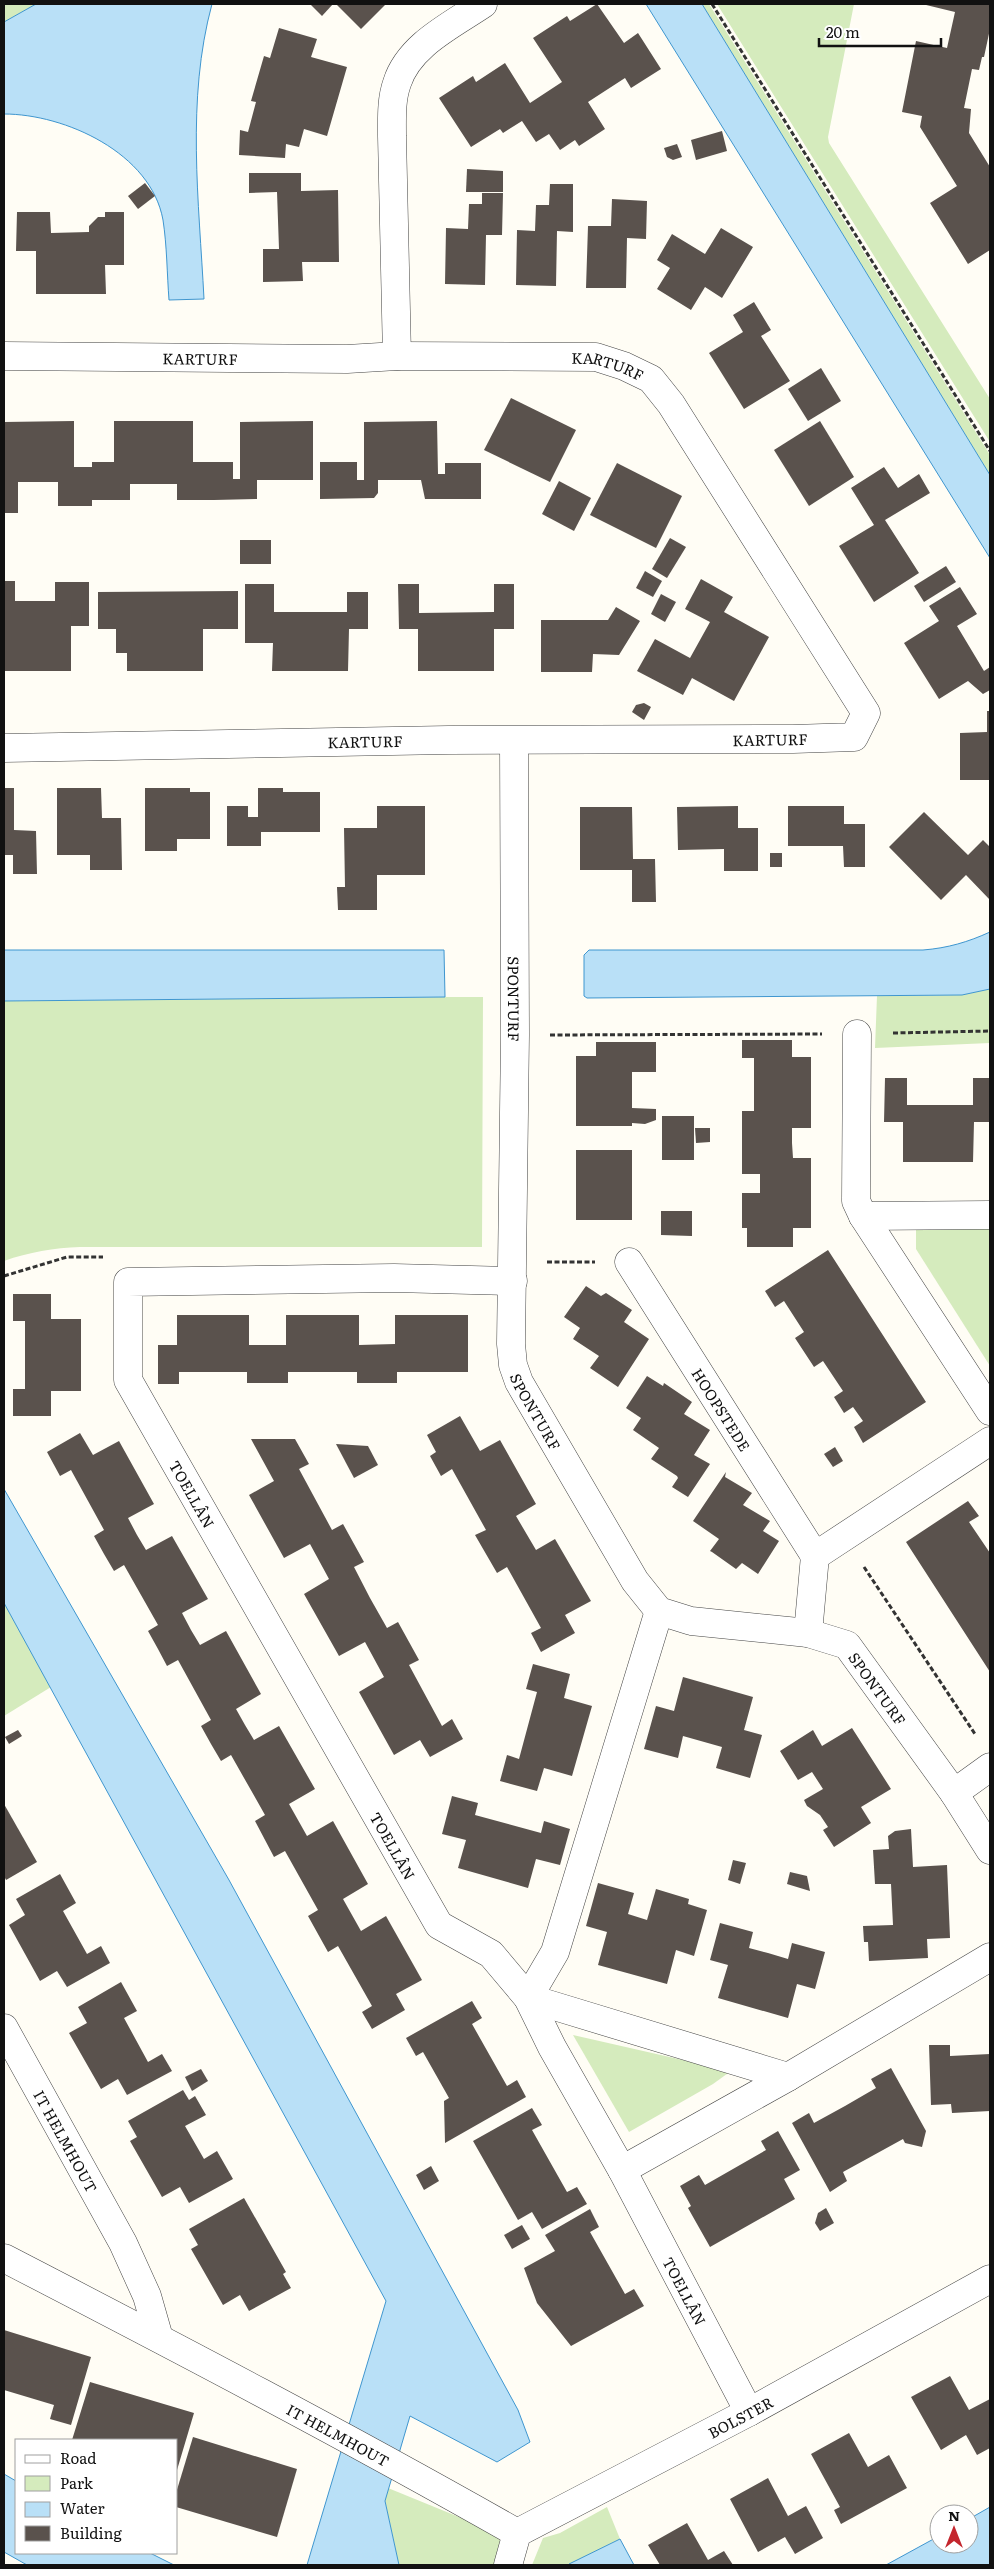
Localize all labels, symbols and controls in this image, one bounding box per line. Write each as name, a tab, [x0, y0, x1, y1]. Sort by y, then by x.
scale bar	[819, 15, 942, 47]
text: 20 m	[826, 20, 860, 43]
street label: KARTURF	[571, 345, 648, 386]
street label: KARTURF	[162, 346, 238, 370]
street label: KARTURF	[732, 727, 808, 751]
street label: KARTURF	[327, 729, 403, 753]
street label: SPONTURF	[503, 956, 527, 1042]
street label: HOOPSTEDE	[687, 1363, 757, 1455]
street label: SPONTURF	[505, 1370, 567, 1454]
street label: TOELLÂN	[164, 1456, 221, 1532]
street label: SPONTURF	[844, 1647, 912, 1729]
street label: TOELLÂN	[365, 1807, 422, 1884]
street label: IT HELMHOUT	[29, 2085, 104, 2196]
street label: TOELLÂN	[658, 2252, 713, 2329]
street label: BOLSTER	[703, 2390, 777, 2443]
street label: IT HELMHOUT	[283, 2397, 394, 2471]
legend	[15, 2439, 178, 2554]
text: Road	[60, 2446, 96, 2469]
text: Park	[60, 2471, 94, 2494]
text: Water	[60, 2496, 105, 2519]
north arrow	[929, 2504, 979, 2554]
text: N	[948, 2505, 960, 2525]
text: Building	[60, 2521, 122, 2544]

